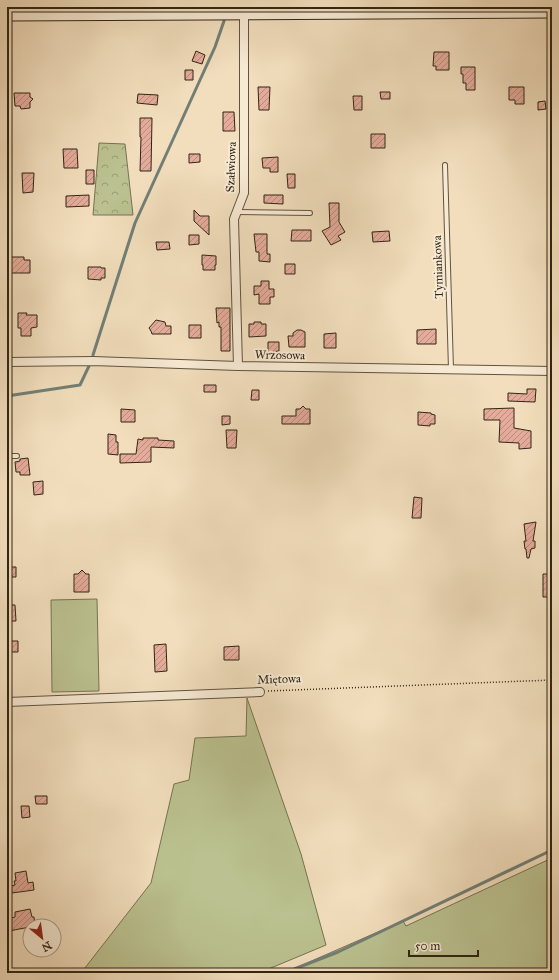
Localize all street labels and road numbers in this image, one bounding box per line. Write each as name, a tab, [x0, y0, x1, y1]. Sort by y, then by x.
street label: Szałwiowa	[223, 140, 239, 193]
street label: Tymiankowa	[430, 234, 446, 299]
street label: Wrzosowa	[255, 348, 306, 362]
street label: Miętowa	[257, 671, 302, 687]

